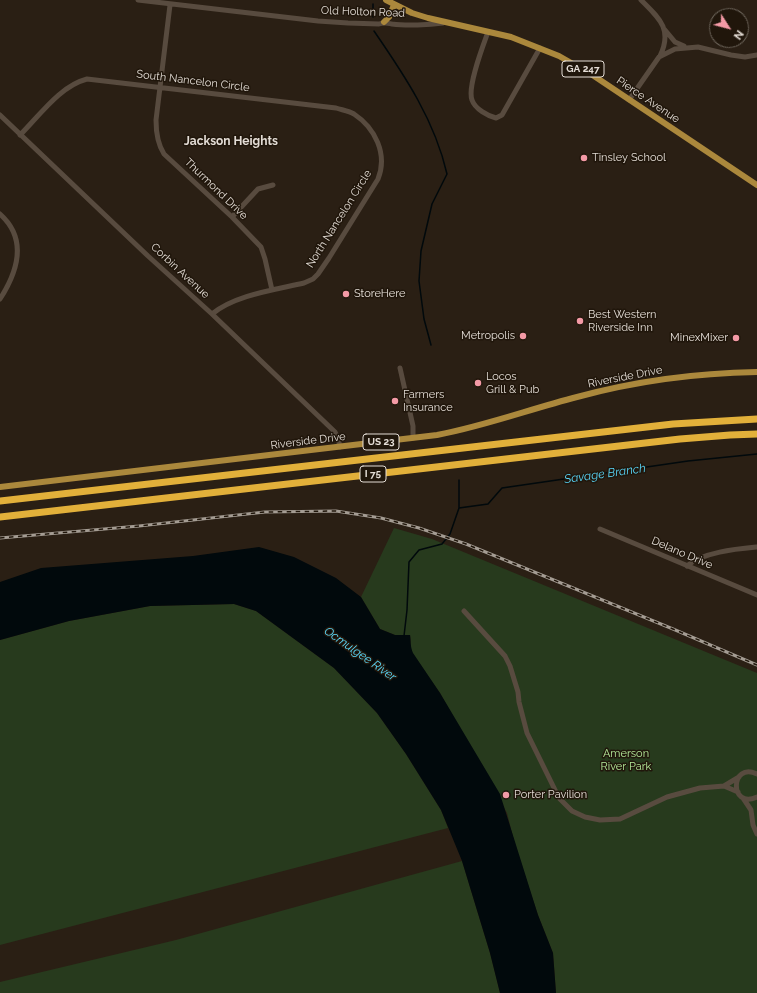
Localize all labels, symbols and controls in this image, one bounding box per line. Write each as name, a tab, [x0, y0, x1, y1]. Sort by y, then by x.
street label: Old Holton Road	[321, 4, 405, 20]
north arrow	[709, 8, 749, 48]
text: N	[731, 28, 746, 42]
road number: GA 247	[562, 61, 604, 77]
street label: South Nancelon Circle	[136, 68, 250, 94]
street label: Pierce Avenue	[614, 74, 682, 126]
district label: Jackson Heights	[184, 134, 278, 148]
place label: Tinsley School	[592, 151, 666, 165]
marker: Tinsley School	[579, 153, 589, 163]
street label: Thurmond Drive	[182, 156, 250, 222]
street label: North Nancelon Circle	[303, 168, 375, 270]
street label: Corbin Avenue	[148, 241, 212, 301]
place label: StoreHere	[354, 287, 405, 301]
marker: StoreHere	[341, 289, 351, 299]
place label: Best Western Riverside Inn	[588, 308, 656, 334]
marker: Best Western Riverside Inn	[575, 316, 585, 326]
place label: Metropolis	[461, 329, 515, 343]
marker: Metropolis	[518, 331, 528, 341]
place label: MinexMixer	[670, 331, 728, 345]
marker: MinexMixer	[731, 333, 741, 343]
street label: Riverside Drive	[587, 363, 663, 391]
place label: Locos Grill & Pub	[486, 370, 539, 396]
marker: Locos Grill & Pub	[473, 378, 483, 388]
place label: Farmers Insurance	[403, 388, 453, 414]
marker: Farmers Insurance	[390, 396, 400, 406]
street label: Riverside Drive	[270, 430, 346, 452]
road number: US 23	[363, 434, 399, 450]
water label: Savage Branch	[563, 461, 647, 487]
road number: I 75	[360, 466, 386, 482]
street label: Delano Drive	[649, 534, 715, 572]
water label: Ocmulgee River	[321, 624, 399, 684]
park label: Amerson River Park	[601, 747, 651, 773]
place label: Porter Pavilion	[514, 788, 587, 802]
marker: Porter Pavilion	[501, 790, 511, 800]

